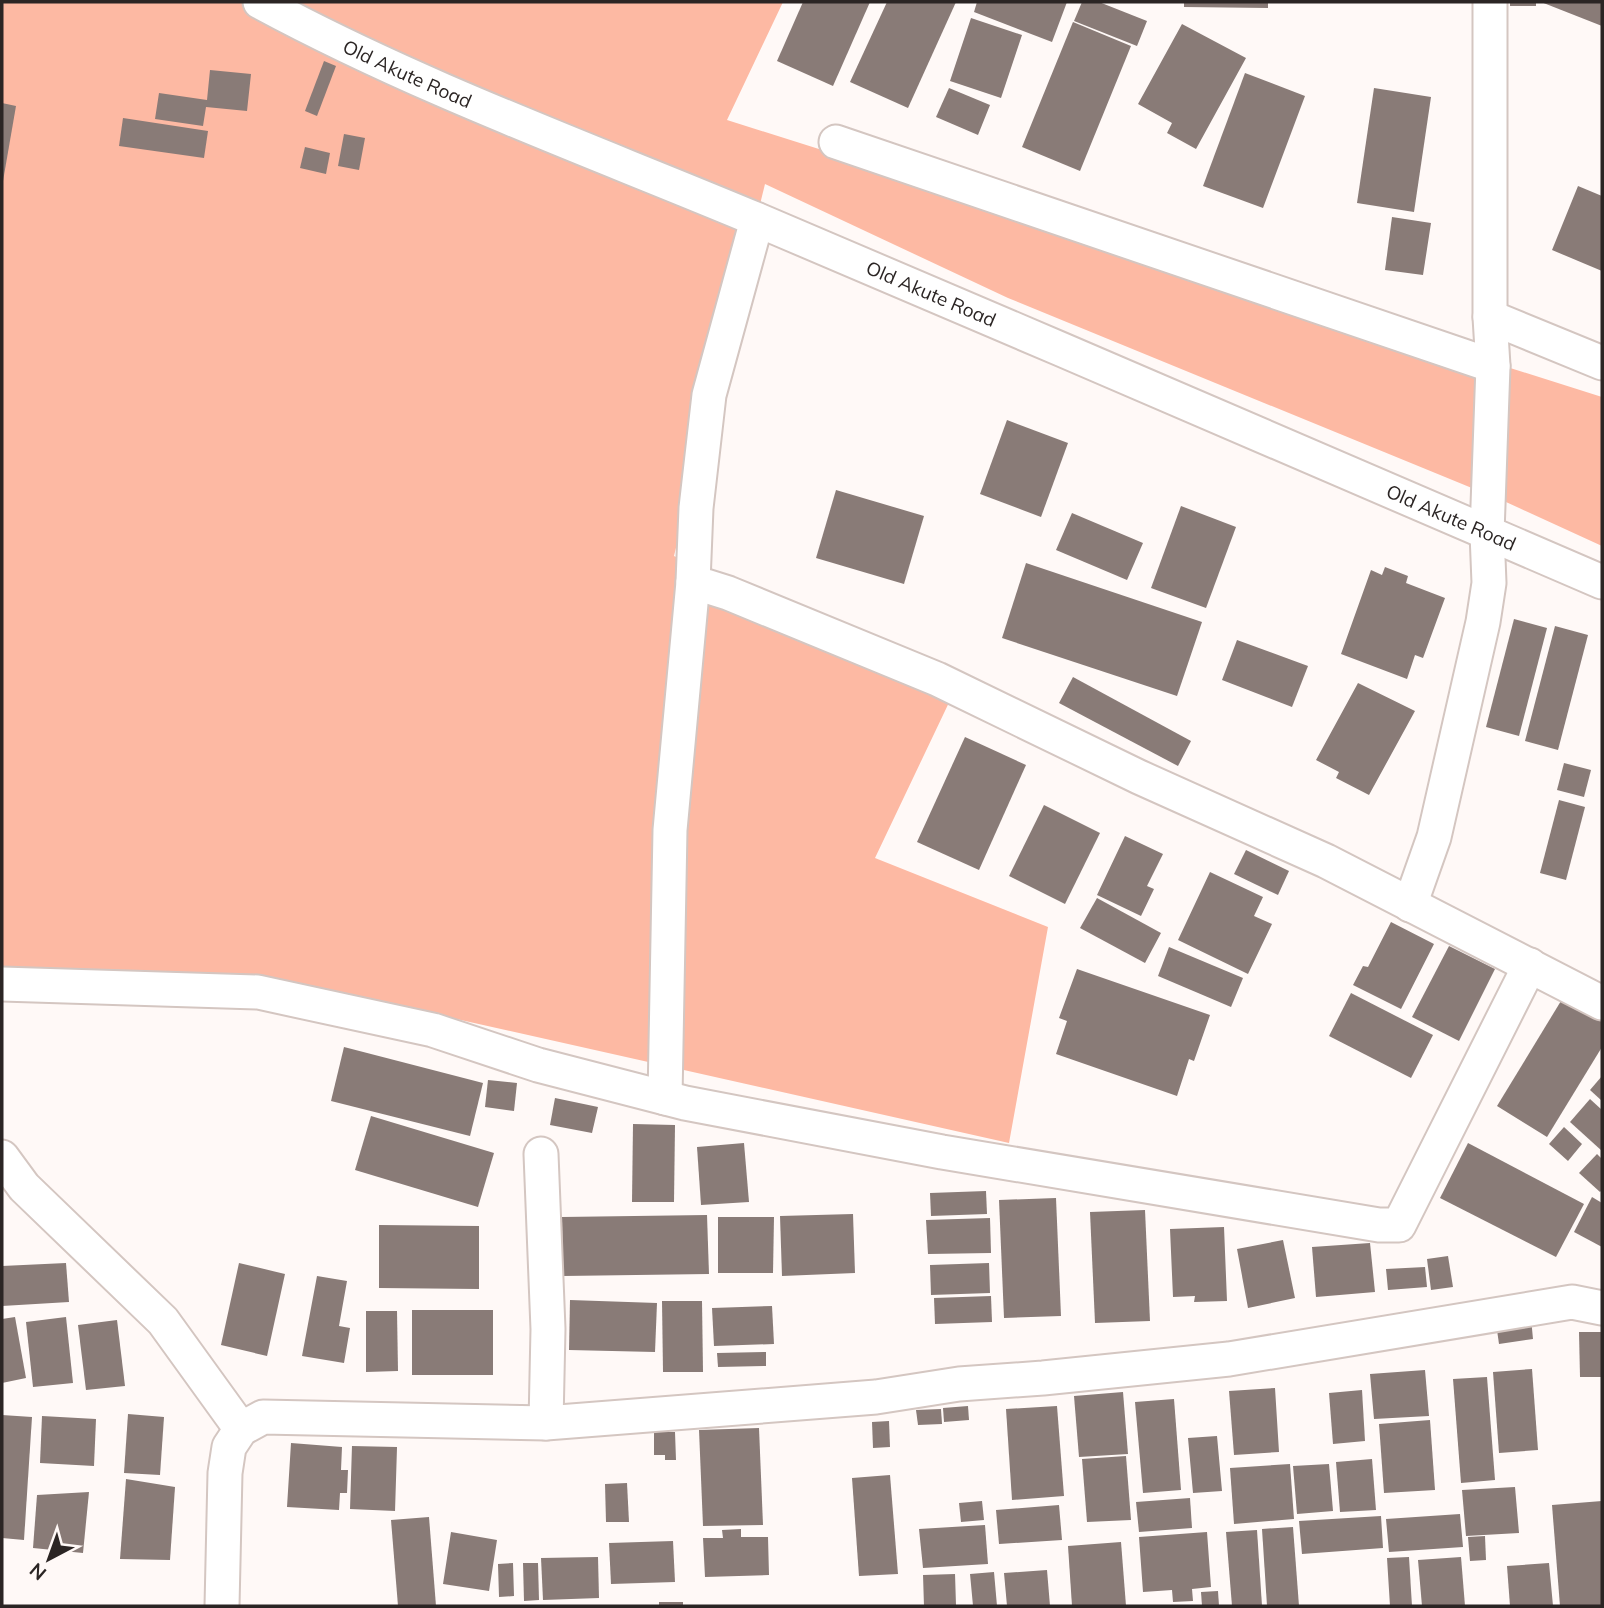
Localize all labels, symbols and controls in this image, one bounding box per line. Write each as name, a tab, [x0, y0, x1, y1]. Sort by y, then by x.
street label: Old Akute Road	[339, 34, 475, 113]
street label: Old Akute Road	[863, 255, 1000, 332]
street label: Old Akute Road	[1383, 479, 1520, 556]
north arrow	[14, 1524, 84, 1594]
text: N	[25, 1558, 51, 1586]

